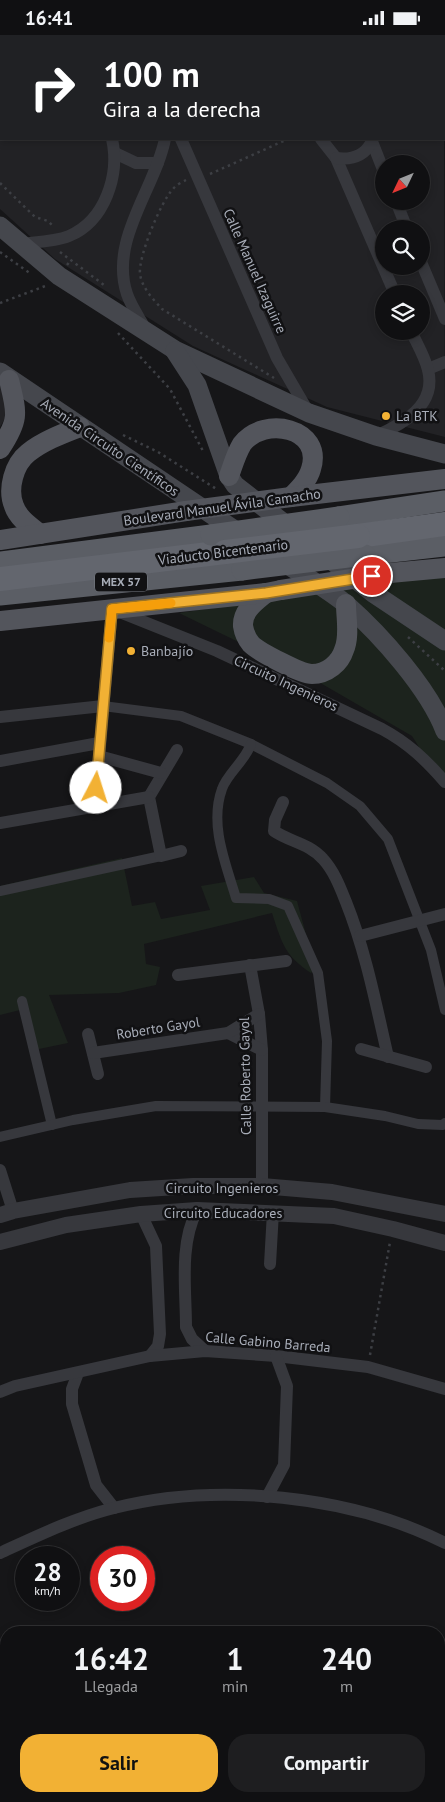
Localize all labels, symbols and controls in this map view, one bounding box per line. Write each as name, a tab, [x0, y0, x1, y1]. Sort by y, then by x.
text: 16:41	[25, 6, 73, 30]
text: 100 m	[103, 51, 200, 97]
icon: right	[20, 55, 85, 120]
text: Gira a la derecha	[103, 95, 261, 123]
north arrow	[375, 155, 430, 210]
map controls	[375, 155, 430, 340]
street label: Calle Manuel Izaguirre	[219, 206, 291, 336]
button: search	[375, 220, 430, 275]
button: layers	[375, 285, 430, 340]
street label: Avenida Circuito Científicos	[37, 394, 183, 500]
place label: La BTK	[396, 407, 438, 425]
marker: La BTK	[380, 410, 392, 422]
street label: Boulevard Manuel Ávila Camacho	[122, 484, 322, 530]
street label: Viaducto Bicentenario	[156, 535, 289, 569]
pin	[351, 555, 393, 597]
icon: arrive	[358, 562, 386, 590]
road number: MEX 57	[95, 573, 147, 591]
place label: Banbajío	[141, 642, 193, 660]
marker: Banbajío	[125, 645, 137, 657]
street label: Circuito Ingenieros	[231, 651, 341, 715]
position arrow	[69, 761, 121, 813]
street label: Roberto Gayol	[115, 1013, 201, 1043]
street label: Calle Roberto Gayol	[235, 1017, 255, 1135]
street label: Circuito Ingenieros	[166, 1179, 279, 1197]
street label: Circuito Educadores	[164, 1204, 282, 1222]
street label: Calle Gabino Barreda	[205, 1328, 331, 1356]
speed limit sign: 30	[90, 1546, 155, 1611]
text: 28	[33, 1556, 62, 1588]
text: km/h	[34, 1583, 61, 1598]
text: 16:42	[73, 1639, 149, 1678]
text: 1	[227, 1639, 244, 1678]
text: 240	[321, 1639, 372, 1678]
text: Llegada	[84, 1676, 138, 1696]
text: min	[222, 1676, 248, 1696]
text: m	[340, 1676, 353, 1696]
button: Salir	[20, 1734, 218, 1792]
button: Compartir	[228, 1734, 425, 1792]

